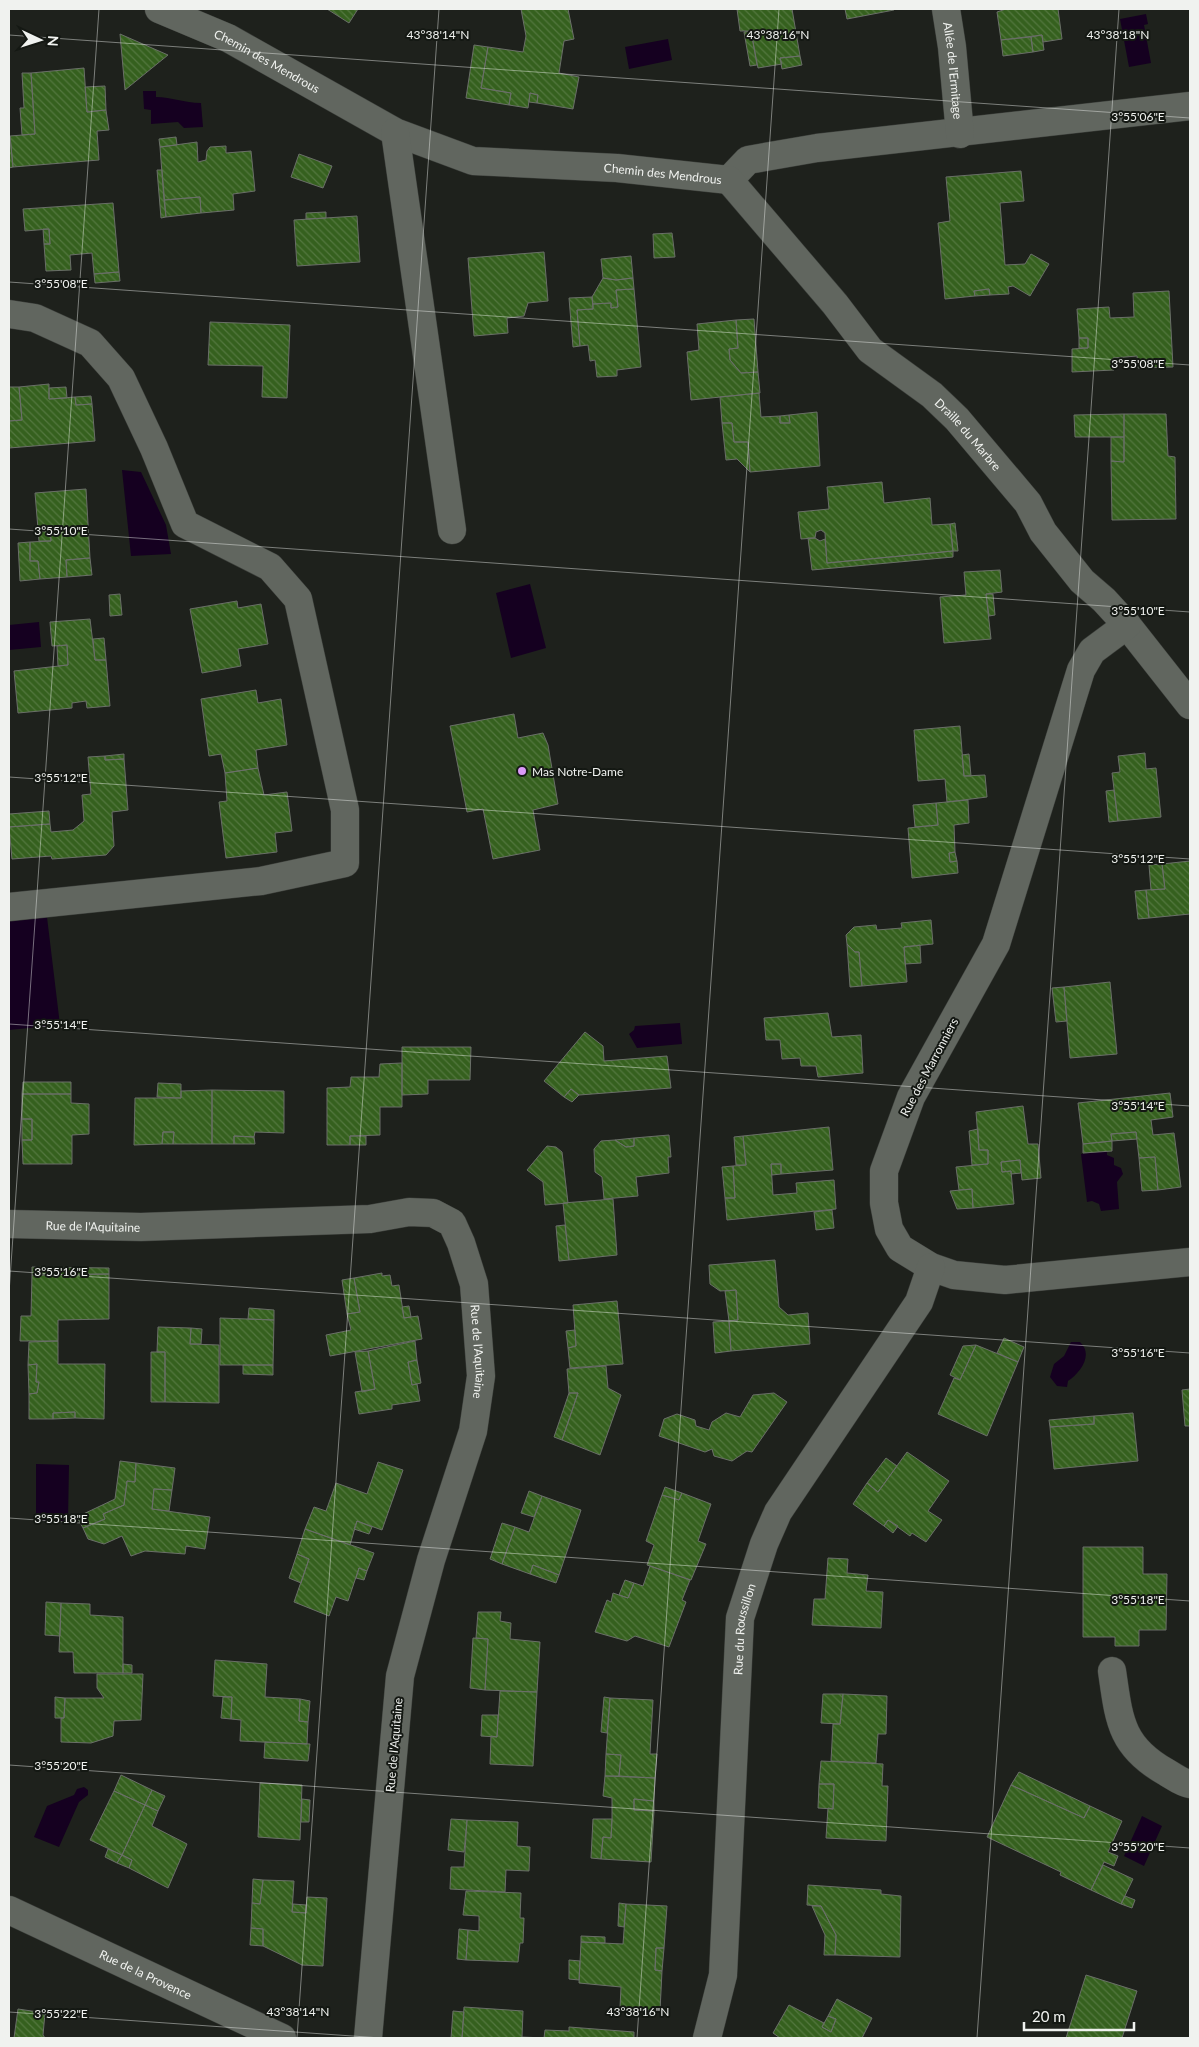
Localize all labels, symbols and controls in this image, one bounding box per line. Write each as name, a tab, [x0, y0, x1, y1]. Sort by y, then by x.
north arrow	[15, 15, 65, 65]
street label: Allée de l'Ermitage	[941, 21, 966, 120]
street label: Chemin des Mendrous	[212, 26, 323, 96]
text: 43°38'14"N	[407, 27, 469, 42]
text: 43°38'16"N	[747, 27, 809, 42]
text: 43°38'18"N	[1087, 27, 1149, 42]
text: N	[45, 35, 62, 47]
text: 3°55'06"E	[1111, 109, 1165, 124]
street label: Chemin des Mendrous	[603, 160, 723, 187]
text: 3°55'08"E	[34, 276, 88, 291]
text: 3°55'08"E	[1111, 356, 1165, 371]
street label: Draille du Marbre	[932, 395, 1005, 473]
text: 3°55'10"E	[34, 523, 88, 538]
text: 3°55'10"E	[1111, 603, 1165, 618]
place label: Mas Notre-Dame	[532, 764, 623, 779]
marker: Mas Notre-Dame	[516, 765, 528, 777]
text: 3°55'12"E	[34, 770, 88, 785]
text: 3°55'12"E	[1111, 851, 1165, 866]
street label: Rue des Marronniers	[897, 1015, 961, 1119]
text: 3°55'14"E	[34, 1017, 88, 1032]
text: 3°55'14"E	[1111, 1098, 1165, 1113]
street label: Rue de l'Aquitaine	[45, 1217, 141, 1234]
text: 3°55'16"E	[34, 1264, 88, 1279]
street label: Rue de l'Aquitaine	[468, 1304, 489, 1400]
text: 3°55'16"E	[1111, 1345, 1165, 1360]
text: 3°55'18"E	[34, 1511, 88, 1526]
street label: Rue du Roussillon	[730, 1581, 758, 1675]
text: 3°55'18"E	[1111, 1592, 1165, 1607]
street label: Rue de l'Aquitaine	[382, 1697, 406, 1793]
text: 3°55'20"E	[34, 1758, 88, 1773]
text: 3°55'20"E	[1111, 1839, 1165, 1854]
street label: Rue de la Provence	[97, 1946, 194, 2002]
scale bar	[1024, 2000, 1134, 2032]
text: 43°38'14"N	[267, 2004, 329, 2019]
text: 43°38'16"N	[607, 2004, 669, 2019]
text: 3°55'22"E	[34, 2006, 88, 2021]
text: 20 m	[1032, 2007, 1066, 2025]

